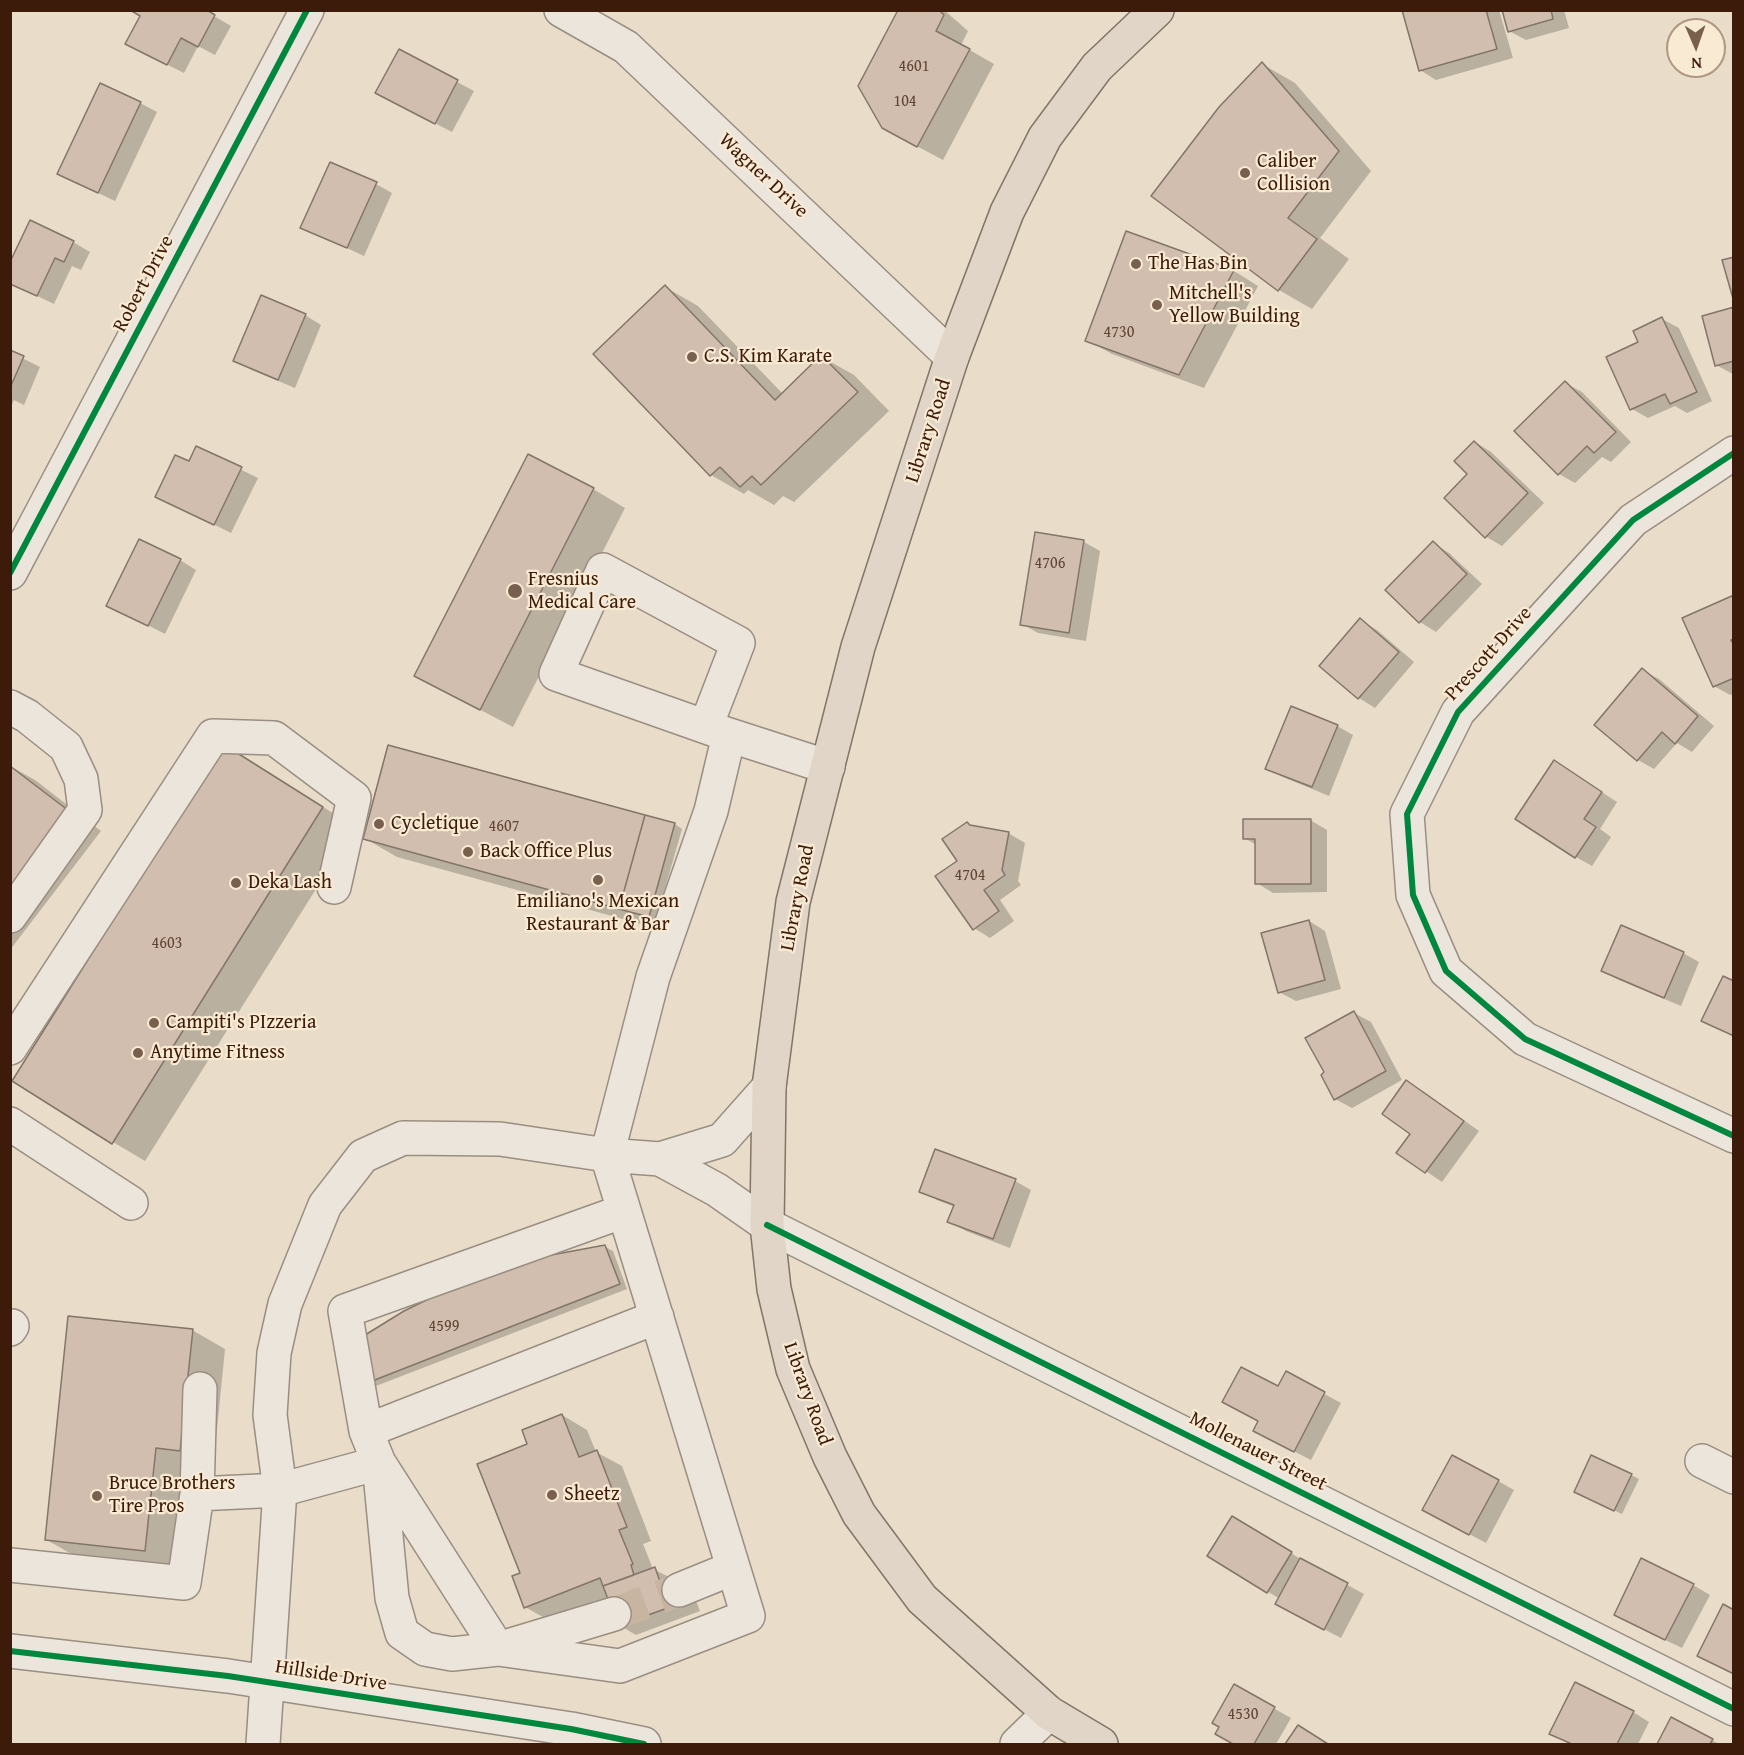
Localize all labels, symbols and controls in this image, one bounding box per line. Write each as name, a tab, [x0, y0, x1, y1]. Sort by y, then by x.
north arrow	[1666, 18, 1726, 78]
text: N	[1691, 52, 1702, 76]
house number: 4601	[899, 57, 929, 77]
house number: 104	[893, 92, 917, 112]
street label: Wagner Drive	[713, 128, 813, 224]
place label: Caliber Collision	[1257, 150, 1330, 197]
marker: Caliber Collision	[1238, 166, 1252, 180]
street label: Robert Drive	[109, 232, 179, 336]
place label: The Has Bin	[1148, 252, 1247, 276]
marker: The Has Bin	[1129, 257, 1143, 271]
place label: Mitchell's Yellow Building	[1169, 282, 1300, 329]
marker: Mitchell's Yellow Building	[1150, 298, 1164, 312]
house number: 4730	[1104, 323, 1134, 343]
place label: C.S. Kim Karate	[704, 345, 832, 369]
marker: C.S. Kim Karate	[685, 350, 699, 364]
street label: Library Road	[901, 376, 957, 486]
house number: 4706	[1035, 554, 1065, 574]
place label: Fresnius Medical Care	[528, 568, 636, 615]
marker: Fresnius Medical Care	[506, 582, 524, 600]
street label: Prescott Drive	[1440, 602, 1538, 706]
place label: Cycletique	[391, 812, 479, 836]
marker: Cycletique	[372, 817, 386, 831]
house number: 4607	[489, 817, 519, 837]
place label: Back Office Plus	[480, 840, 612, 864]
street label: Library Road	[776, 843, 820, 953]
marker: Back Office Plus	[461, 845, 475, 859]
house number: 4704	[955, 866, 985, 886]
place label: Deka Lash	[248, 871, 332, 895]
marker: Emiliano's Mexican Restaurant & Bar	[591, 873, 605, 887]
marker: Deka Lash	[229, 876, 243, 890]
place label: Emiliano's Mexican Restaurant & Bar	[517, 890, 679, 937]
house number: 4603	[152, 934, 182, 954]
place label: Campiti's PIzzeria	[166, 1011, 316, 1035]
marker: Campiti's PIzzeria	[147, 1016, 161, 1030]
place label: Anytime Fitness	[150, 1041, 285, 1065]
marker: Anytime Fitness	[131, 1046, 145, 1060]
house number: 4599	[429, 1317, 459, 1337]
street label: Library Road	[777, 1339, 837, 1449]
street label: Mollenauer Street	[1185, 1407, 1331, 1497]
place label: Bruce Brothers Tire Pros	[109, 1472, 235, 1519]
place label: Sheetz	[564, 1483, 620, 1507]
marker: Sheetz	[545, 1488, 559, 1502]
marker: Bruce Brothers Tire Pros	[90, 1489, 104, 1503]
street label: Hillside Drive	[273, 1655, 389, 1697]
house number: 4530	[1228, 1705, 1258, 1725]

